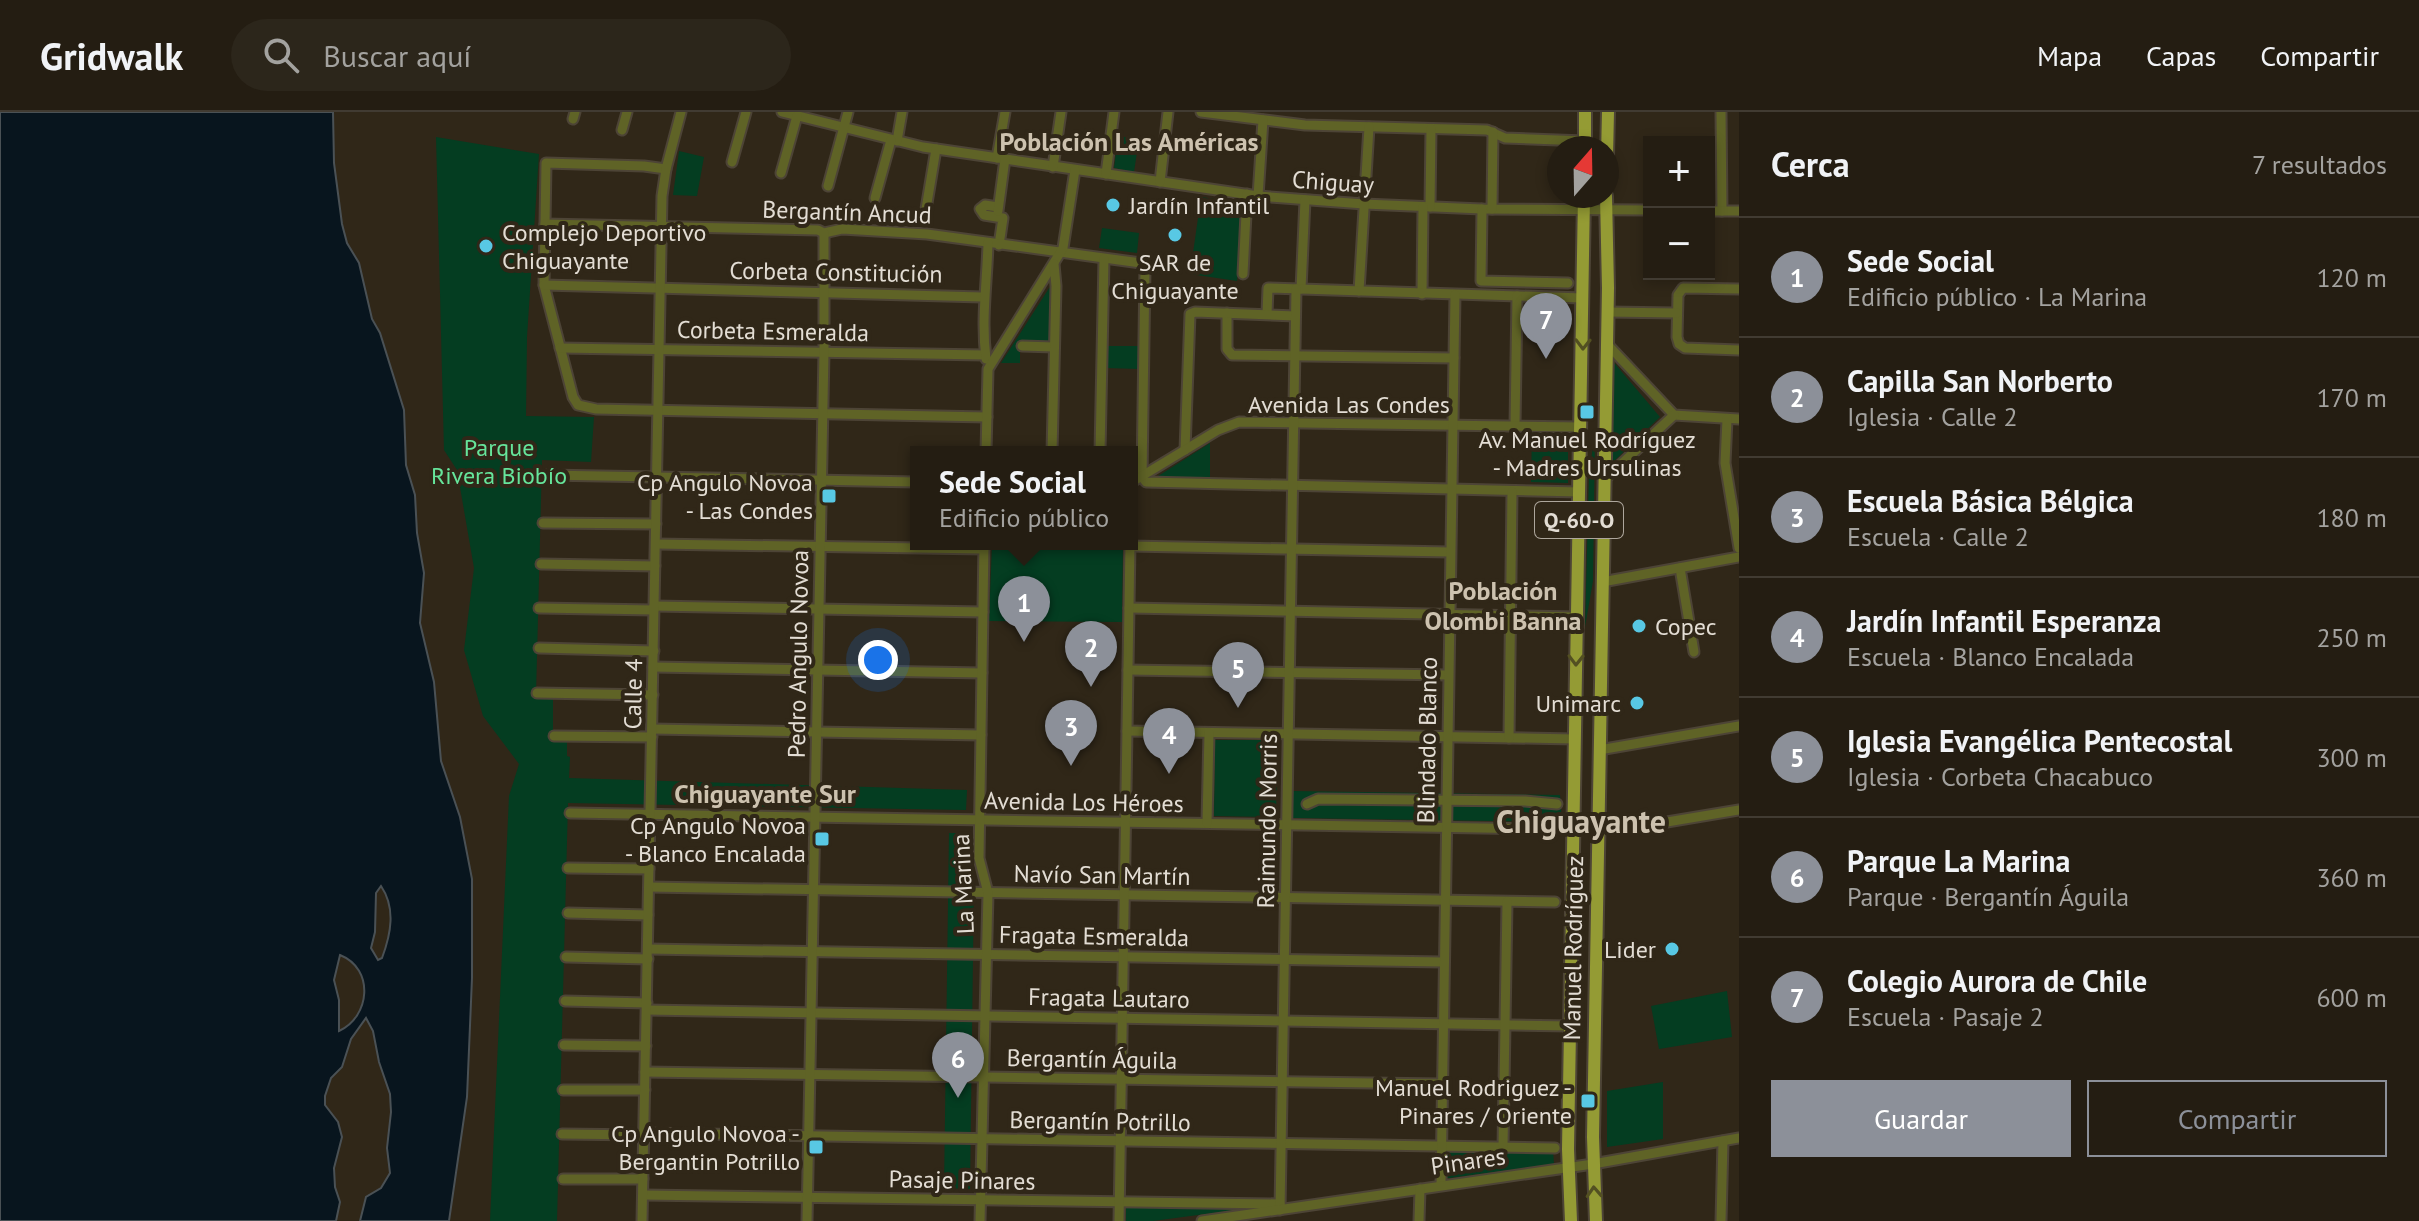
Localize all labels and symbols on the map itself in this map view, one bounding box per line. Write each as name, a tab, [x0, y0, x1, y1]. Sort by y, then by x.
district label: Población Las Américas	[999, 125, 1259, 158]
north arrow	[1547, 136, 1619, 208]
street label: Chiguay	[1291, 164, 1375, 200]
place label: Jardín Infantil	[1128, 190, 1269, 221]
street label: Bergantín Ancud	[762, 194, 932, 230]
marker: Jardín Infantil	[1104, 196, 1122, 214]
place label: Complejo Deportivo Chiguayante	[502, 217, 706, 276]
marker: SAR de Chiguayante	[1166, 226, 1184, 244]
marker: Complejo Deportivo Chiguayante	[477, 237, 495, 255]
place label: SAR de Chiguayante	[1111, 247, 1239, 306]
street label: Corbeta Constitución	[729, 255, 943, 289]
pin: 7	[1520, 293, 1572, 359]
street label: Corbeta Esmeralda	[677, 314, 869, 348]
one-way arrow	[1574, 338, 1592, 351]
street label: Avenida Las Condes	[1248, 389, 1450, 420]
marker: Av. Manuel Rodríguez - Madres Ursulinas	[1578, 403, 1596, 421]
place label: Av. Manuel Rodríguez - Madres Ursulinas	[1478, 424, 1696, 483]
park label: Parque Rivera Biobío	[431, 432, 567, 491]
place label: Cp Angulo Novoa - Las Condes	[637, 467, 813, 526]
marker: Cp Angulo Novoa - Las Condes	[820, 487, 838, 505]
road number: Q-60-O	[1535, 502, 1623, 538]
street label: Pedro Angulo Novoa	[781, 550, 815, 758]
district label: Población Olombi Banna	[1425, 574, 1581, 637]
pin: 1	[998, 576, 1050, 642]
place label: Copec	[1655, 611, 1717, 642]
marker: Copec	[1630, 617, 1648, 635]
pin: 2	[1065, 621, 1117, 687]
your location	[858, 640, 898, 680]
pin: 5	[1212, 642, 1264, 708]
one-way arrow	[1567, 654, 1585, 667]
street label: Blindado Blanco	[1410, 656, 1444, 824]
street label: Calle 4	[617, 658, 649, 730]
place label: Unimarc	[1535, 688, 1621, 719]
marker: Unimarc	[1628, 694, 1646, 712]
pin: 3	[1045, 700, 1097, 766]
pin: 4	[1143, 708, 1195, 774]
street label: Raimundo Morris	[1250, 733, 1284, 909]
district label: Chiguayante Sur	[674, 777, 857, 810]
street label: Avenida Los Héroes	[984, 785, 1184, 819]
district label: Chiguayante	[1496, 800, 1666, 842]
place label: Cp Angulo Novoa - Blanco Encalada	[625, 810, 806, 869]
marker: Cp Angulo Novoa - Blanco Encalada	[813, 830, 831, 848]
street label: La Marina	[945, 833, 981, 935]
street label: Manuel Rodríguez	[1556, 855, 1590, 1041]
street label: Navío San Martín	[1013, 858, 1191, 892]
street label: Fragata Esmeralda	[999, 919, 1189, 953]
place label: Lider	[1604, 934, 1656, 965]
marker: Lider	[1663, 940, 1681, 958]
street label: Fragata Lautaro	[1028, 981, 1190, 1015]
pin: 6	[932, 1032, 984, 1098]
street label: Bergantín Águila	[1006, 1042, 1178, 1076]
place label: Manuel Rodriguez - Pinares / Oriente	[1375, 1072, 1572, 1131]
marker: Manuel Rodriguez - Pinares / Oriente	[1579, 1092, 1597, 1110]
street label: Bergantín Potrillo	[1009, 1104, 1191, 1138]
place label: Cp Angulo Novoa - Bergantin Potrillo	[611, 1118, 800, 1177]
marker: Cp Angulo Novoa - Bergantin Potrillo	[807, 1138, 825, 1156]
street label: Pinares	[1429, 1140, 1507, 1182]
street label: Pasaje Pinares	[888, 1163, 1036, 1197]
one-way arrow	[1586, 1185, 1603, 1198]

